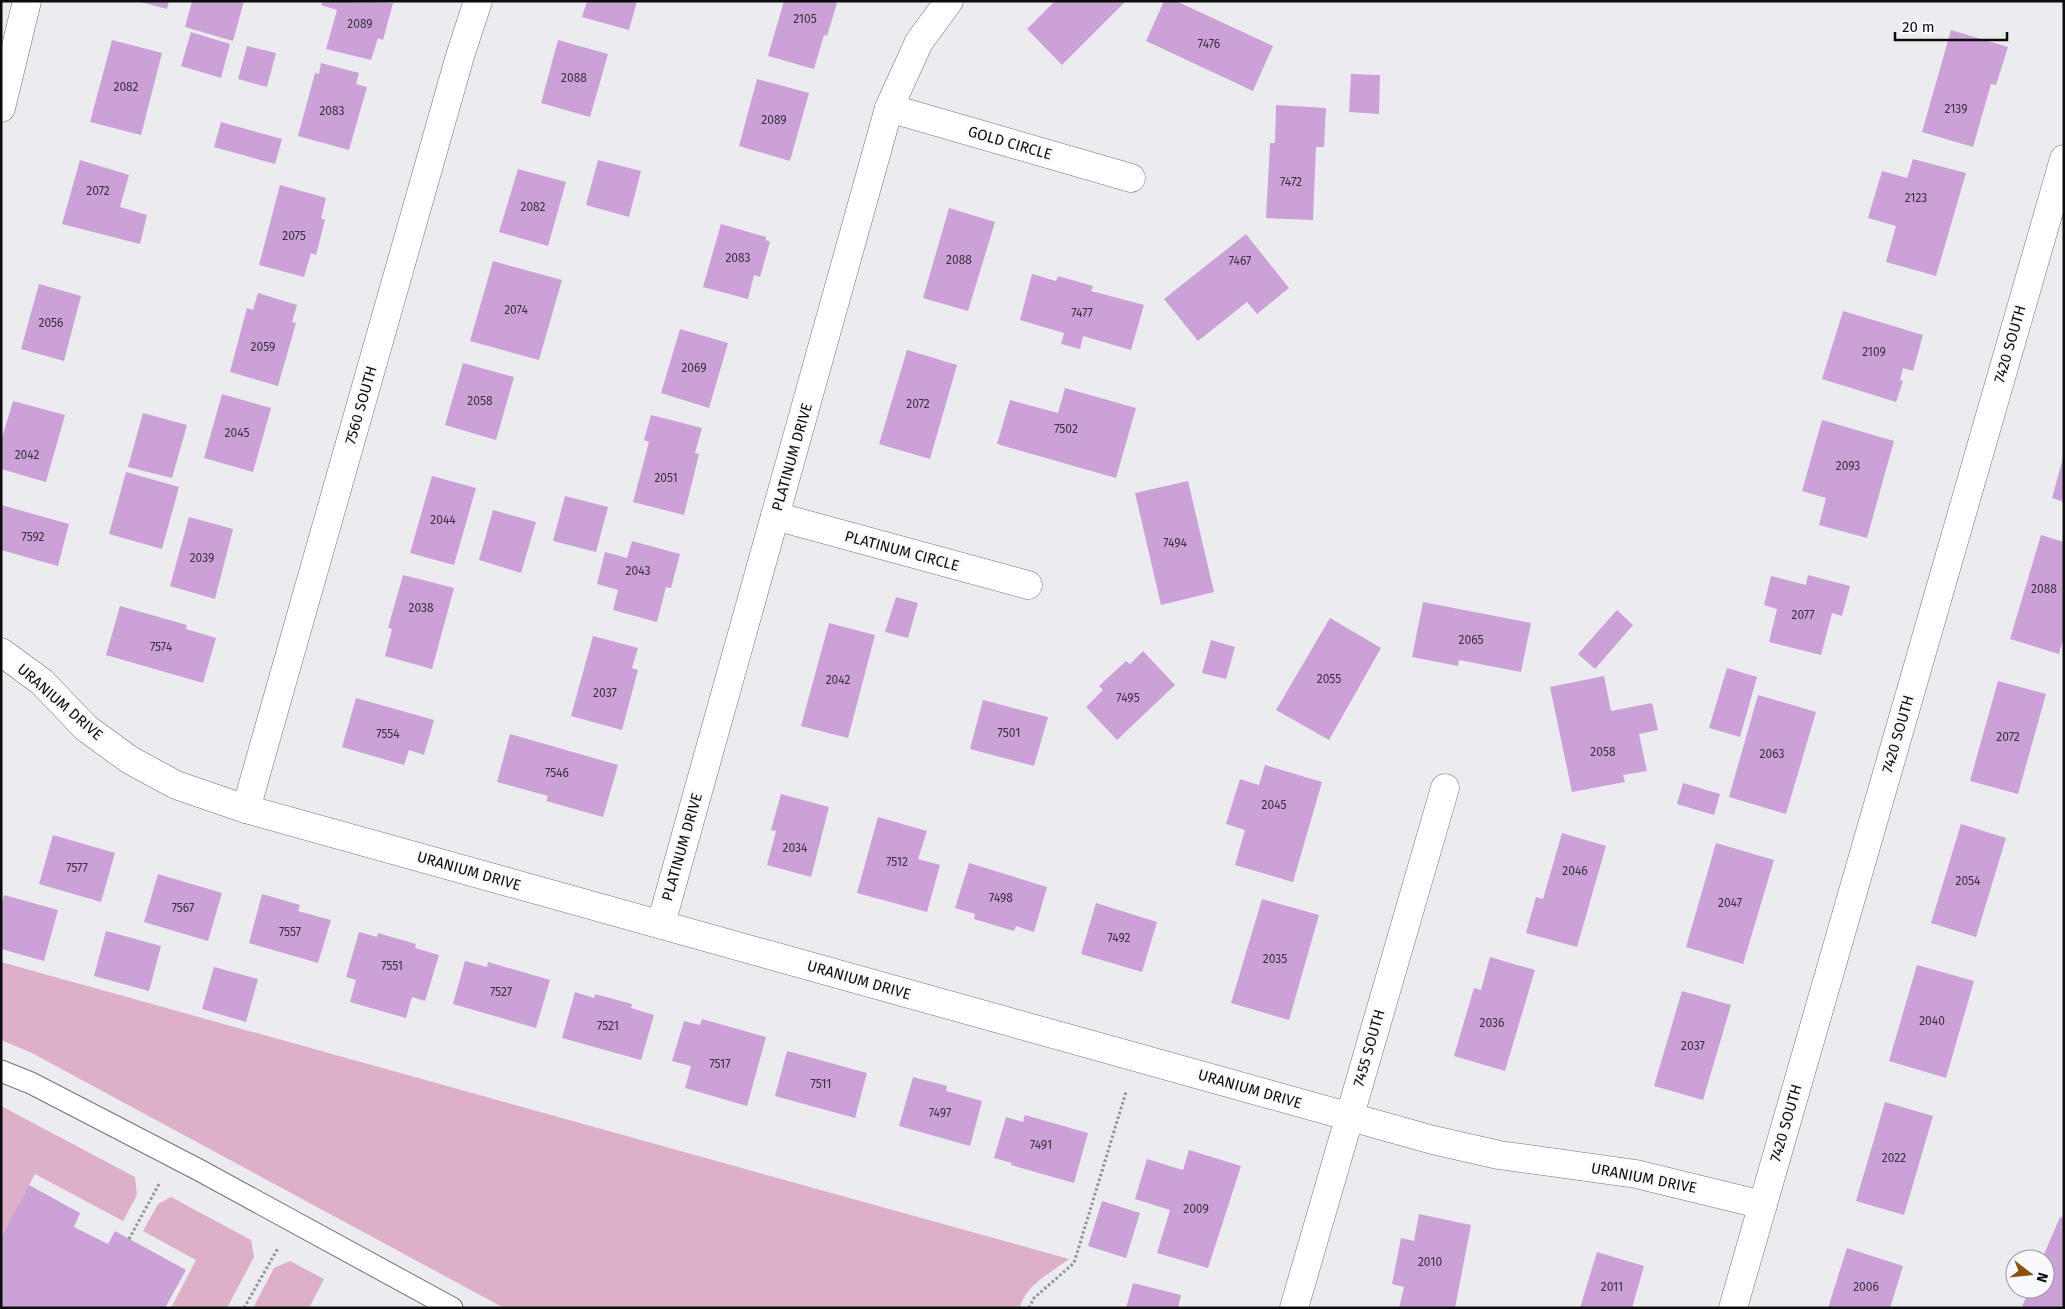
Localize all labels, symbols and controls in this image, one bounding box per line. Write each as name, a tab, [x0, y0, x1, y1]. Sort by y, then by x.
scale bar	[1895, 10, 2008, 42]
house number: 2105	[793, 12, 817, 26]
house number: 2089	[347, 17, 373, 31]
text: 20 m	[1902, 18, 1935, 36]
house number: 7476	[1198, 37, 1220, 51]
house number: 2088	[561, 71, 587, 85]
house number: 2082	[113, 80, 139, 94]
house number: 2139	[1945, 102, 1967, 116]
house number: 2083	[319, 104, 345, 118]
house number: 2089	[761, 113, 787, 127]
street label: GOLD CIRCLE	[966, 122, 1054, 164]
house number: 7472	[1280, 175, 1302, 189]
house number: 2072	[86, 184, 110, 198]
house number: 2123	[1905, 191, 1927, 205]
house number: 2082	[520, 200, 546, 214]
house number: 2075	[282, 229, 306, 243]
house number: 2083	[725, 251, 751, 265]
house number: 2088	[946, 253, 972, 267]
house number: 7467	[1229, 254, 1251, 268]
house number: 2074	[504, 303, 528, 317]
street label: 7420 SOUTH	[1990, 303, 2030, 385]
house number: 7477	[1071, 306, 1093, 320]
house number: 2056	[38, 316, 64, 330]
house number: 2059	[251, 340, 275, 354]
house number: 2109	[1862, 345, 1886, 359]
house number: 2069	[681, 361, 707, 375]
street label: 7560 SOUTH	[341, 364, 381, 446]
house number: 2058	[467, 394, 493, 408]
house number: 2072	[906, 397, 930, 411]
street label: PLATINUM DRIVE	[768, 401, 816, 513]
house number: 7502	[1054, 422, 1078, 436]
house number: 2045	[225, 426, 249, 440]
house number: 2042	[15, 448, 39, 462]
house number: 2093	[1836, 459, 1860, 473]
house number: 2051	[654, 471, 678, 485]
house number: 2044	[430, 513, 456, 527]
street label: PLATINUM CIRCLE	[843, 527, 961, 575]
house number: 7592	[22, 530, 45, 544]
house number: 7494	[1163, 536, 1187, 550]
house number: 2039	[190, 551, 214, 565]
house number: 2043	[626, 564, 650, 578]
house number: 2088	[2031, 582, 2057, 596]
house number: 2038	[408, 601, 434, 615]
house number: 2077	[1791, 608, 1815, 622]
house number: 2065	[1459, 633, 1483, 647]
house number: 7574	[150, 640, 173, 654]
street label: URANIUM DRIVE	[14, 660, 106, 744]
house number: 2055	[1317, 672, 1341, 686]
house number: 2042	[826, 673, 850, 687]
house number: 2037	[593, 686, 617, 700]
house number: 7495	[1116, 691, 1140, 705]
street label: 7420 SOUTH	[1878, 693, 1918, 775]
house number: 7501	[998, 726, 1020, 740]
house number: 7554	[376, 727, 400, 741]
house number: 2072	[1996, 730, 2020, 744]
house number: 2058	[1590, 745, 1616, 759]
house number: 2063	[1760, 747, 1784, 761]
house number: 7546	[545, 766, 569, 780]
street label: PLATINUM DRIVE	[658, 791, 706, 903]
house number: 2045	[1262, 798, 1286, 812]
house number: 2034	[783, 841, 808, 855]
street label: URANIUM DRIVE	[415, 848, 523, 894]
house number: 7512	[886, 855, 908, 869]
house number: 7577	[66, 861, 88, 875]
house number: 2046	[1562, 864, 1588, 878]
house number: 2054	[1955, 874, 1981, 888]
house number: 7498	[989, 891, 1013, 905]
house number: 2047	[1718, 896, 1742, 910]
house number: 7567	[172, 901, 194, 915]
house number: 7557	[279, 925, 301, 939]
house number: 7492	[1108, 931, 1131, 945]
house number: 2035	[1263, 952, 1287, 966]
street label: URANIUM DRIVE	[805, 957, 913, 1003]
house number: 7551	[381, 959, 403, 973]
house number: 7527	[490, 985, 512, 999]
street label: 7455 SOUTH	[1349, 1007, 1389, 1089]
house number: 2040	[1919, 1014, 1945, 1028]
house number: 2036	[1480, 1016, 1504, 1030]
house number: 7521	[597, 1019, 619, 1033]
house number: 2037	[1681, 1039, 1705, 1053]
house number: 7517	[709, 1057, 731, 1071]
street label: URANIUM DRIVE	[1196, 1066, 1304, 1112]
house number: 7511	[811, 1077, 831, 1091]
street label: 7420 SOUTH	[1766, 1082, 1806, 1164]
house number: 7497	[929, 1106, 951, 1120]
house number: 7491	[1030, 1138, 1052, 1152]
house number: 2022	[1882, 1151, 1906, 1165]
street label: URANIUM DRIVE	[1590, 1159, 1698, 1197]
house number: 2009	[1183, 1202, 1209, 1216]
north arrow	[2005, 1249, 2055, 1299]
house number: 2010	[1418, 1255, 1442, 1269]
text: N	[2033, 1271, 2051, 1284]
house number: 2011	[1601, 1280, 1623, 1294]
house number: 2006	[1853, 1280, 1879, 1294]

